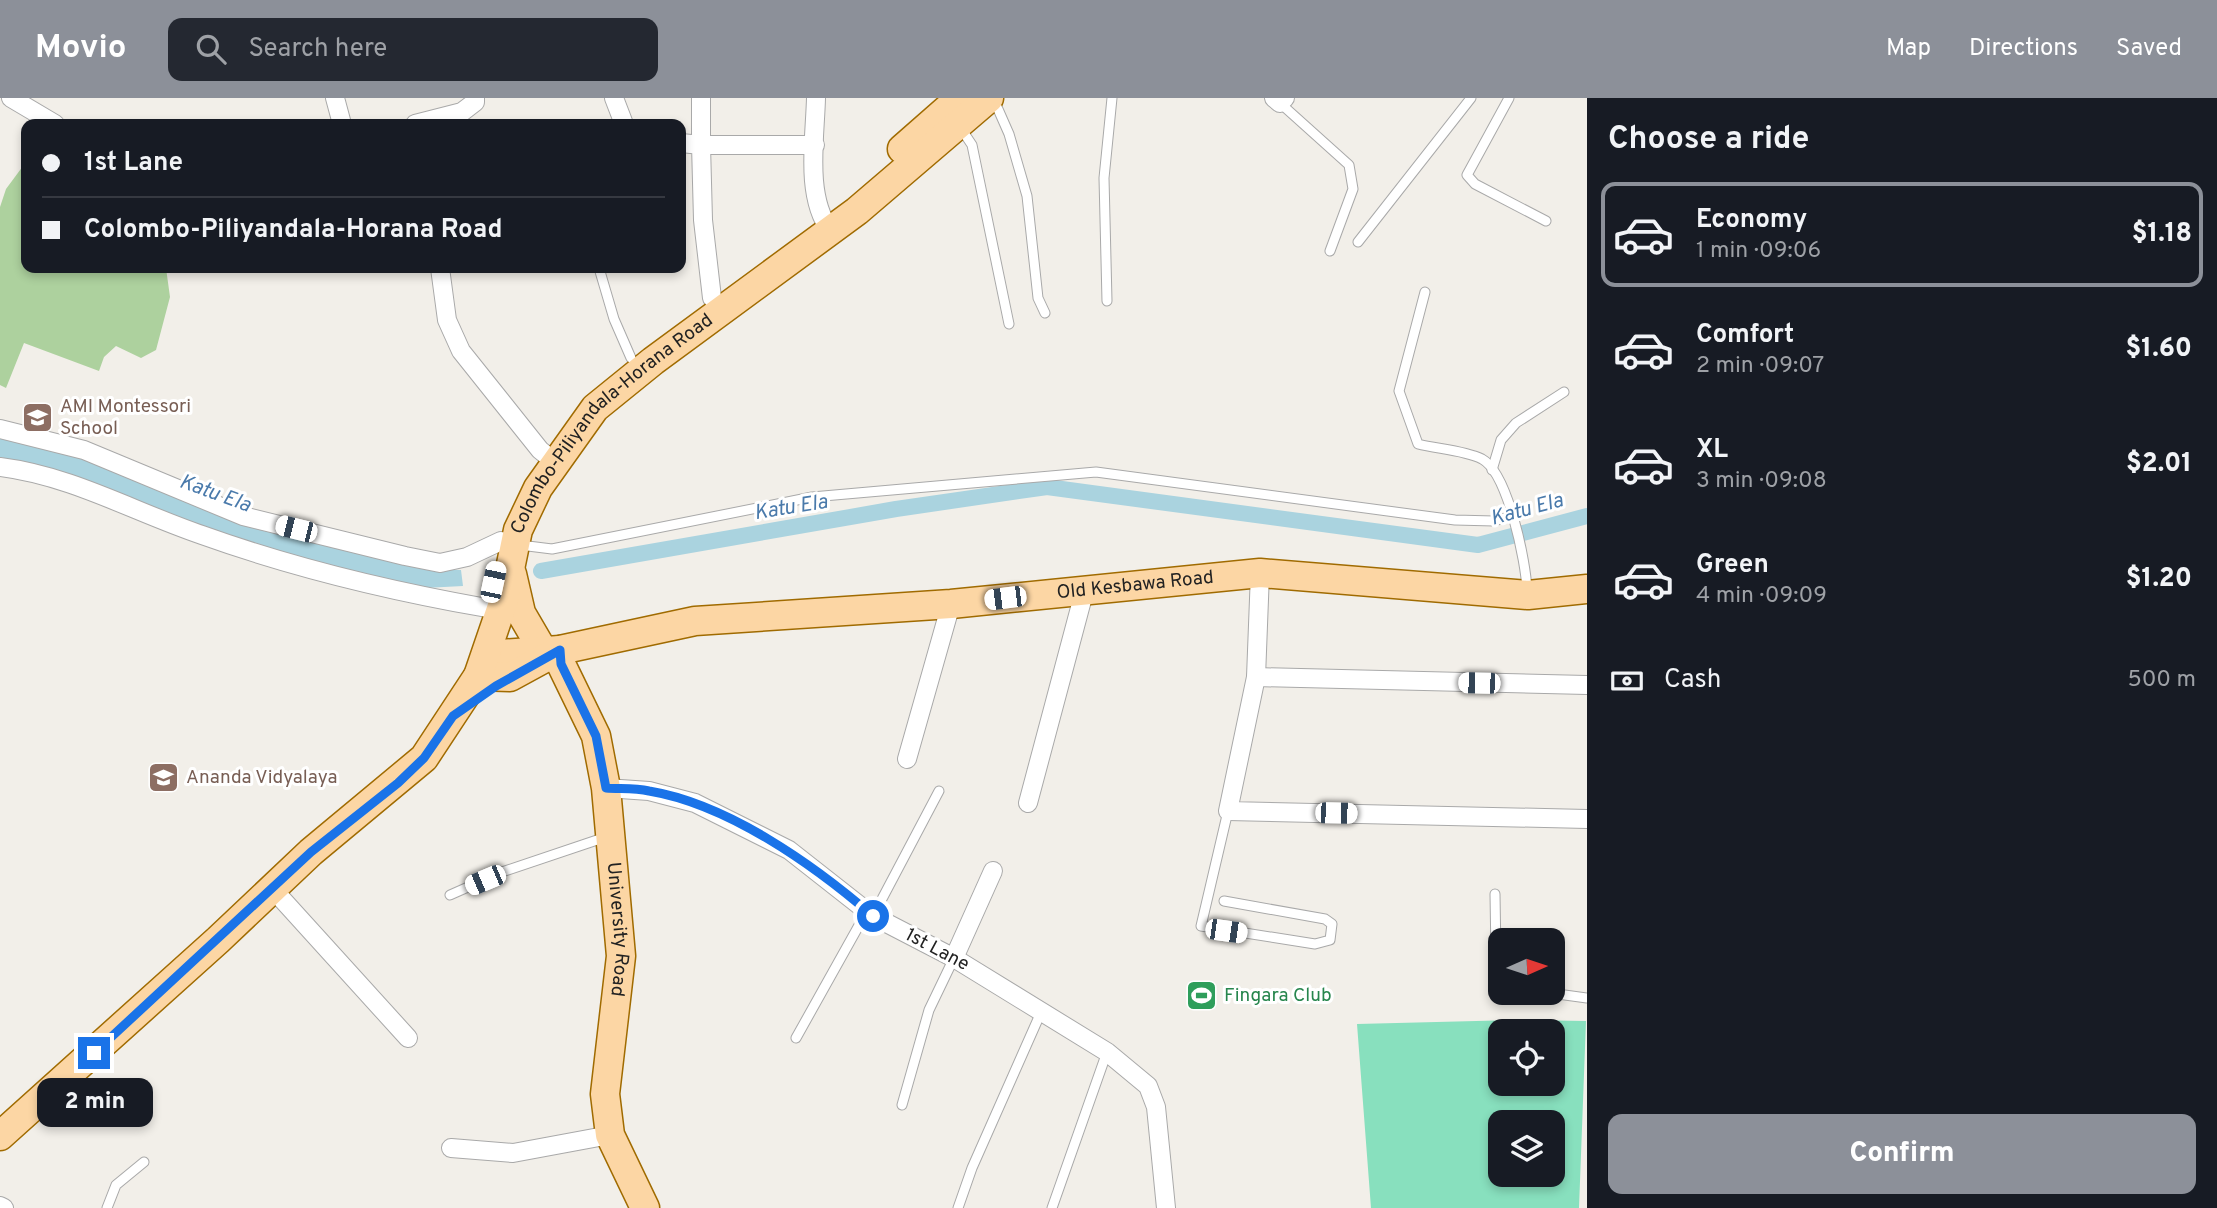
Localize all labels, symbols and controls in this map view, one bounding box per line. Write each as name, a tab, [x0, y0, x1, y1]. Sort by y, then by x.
search box	[168, 18, 658, 81]
text: Movio	[35, 28, 126, 70]
icon: search	[192, 30, 230, 68]
text: Search here	[248, 33, 387, 66]
text: Map	[1886, 34, 1931, 64]
text: Directions	[1969, 34, 2078, 64]
text: Saved	[2116, 34, 2182, 64]
text: Choose a ride	[1608, 120, 1809, 160]
text: 1st Lane	[84, 147, 183, 180]
icon: car	[1612, 203, 1675, 266]
text: Economy	[1696, 204, 1807, 237]
text: Colombo-Piliyandala-Horana Road	[84, 214, 502, 247]
text: $1.18	[2132, 218, 2192, 251]
text: 1 min · 09:06	[1696, 237, 1821, 266]
street label: Colombo-Piliyandala-Horana Road	[506, 309, 718, 538]
icon: car	[1612, 318, 1675, 381]
text: Comfort	[1696, 319, 1794, 352]
text: $1.60	[2125, 333, 2192, 366]
text: 2 min · 09:07	[1696, 352, 1824, 381]
place label: AMI Montessori School	[60, 395, 191, 441]
school or university icon: AMI Montessori School	[20, 401, 54, 435]
icon: car	[1612, 433, 1675, 496]
text: XL	[1696, 434, 1728, 467]
text: $2.01	[2126, 448, 2192, 481]
text: 3 min · 09:08	[1696, 467, 1827, 496]
water label: Katu Ela	[176, 469, 255, 519]
water label: Katu Ela	[1488, 487, 1566, 533]
water label: Katu Ela	[752, 489, 830, 527]
car	[274, 514, 319, 544]
icon: car	[1612, 548, 1675, 611]
text: Green	[1696, 549, 1769, 582]
car	[479, 559, 508, 605]
text: $1.20	[2126, 563, 2192, 596]
street label: Old Kesbawa Road	[1056, 566, 1215, 605]
text: 4 min · 09:09	[1696, 582, 1827, 611]
car	[983, 585, 1028, 611]
icon: cash	[1608, 662, 1646, 700]
text: Cash	[1664, 664, 1721, 697]
text: 500 m	[2128, 666, 2196, 695]
car	[1458, 672, 1501, 694]
school or university icon: Ananda Vidyalaya	[146, 761, 180, 795]
place label: Ananda Vidyalaya	[186, 766, 337, 790]
car	[1315, 802, 1358, 824]
street label: University Road	[601, 861, 633, 998]
car	[462, 862, 509, 898]
route start	[857, 900, 889, 932]
car	[1204, 918, 1249, 944]
street label: 1st Lane	[901, 923, 973, 977]
north arrow	[1488, 928, 1564, 1004]
map controls	[1488, 928, 1565, 1187]
sports icon: Fingara Club	[1184, 979, 1218, 1013]
place label: Fingara Club	[1224, 984, 1332, 1008]
button: locate	[1488, 1019, 1565, 1096]
route end	[78, 1037, 110, 1069]
callout: 2 min	[36, 1077, 152, 1126]
text: 2 min	[65, 1088, 125, 1117]
button: layers	[1488, 1110, 1565, 1187]
button: Confirm	[1608, 1114, 2196, 1194]

